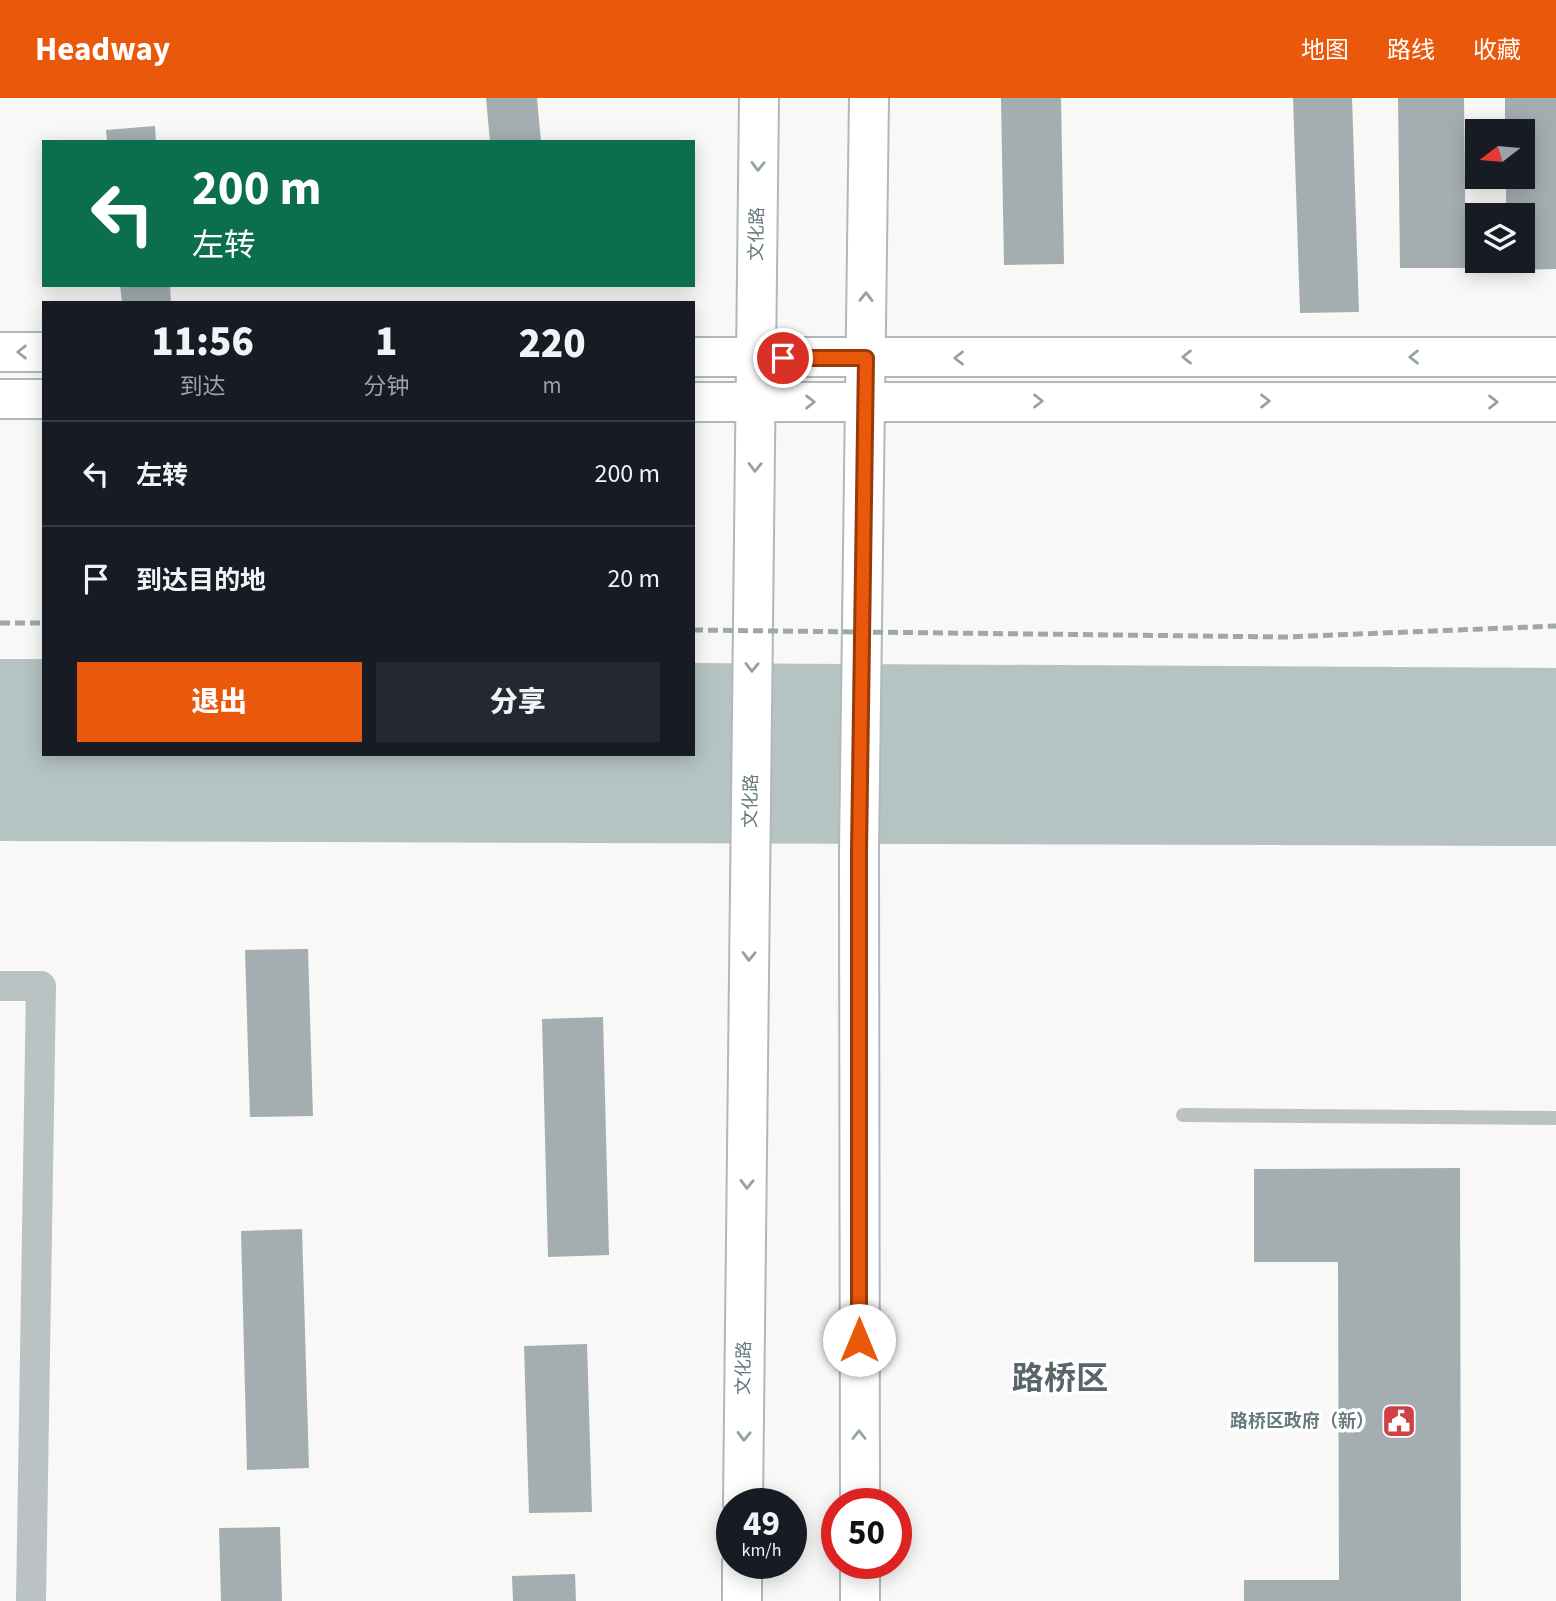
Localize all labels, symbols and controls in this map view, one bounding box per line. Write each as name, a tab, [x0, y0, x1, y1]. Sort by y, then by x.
text: Headway	[35, 26, 170, 73]
text: 地图	[1301, 33, 1349, 68]
text: 路线	[1387, 33, 1435, 68]
text: 收藏	[1473, 33, 1521, 68]
north arrow	[1465, 119, 1535, 189]
map controls	[1465, 119, 1535, 273]
text: 200 m	[192, 154, 321, 224]
one-way arrow	[750, 161, 766, 172]
icon: left	[77, 168, 168, 259]
button: layers	[1465, 203, 1535, 273]
street label: 文化路	[744, 207, 770, 261]
text: 左转	[192, 223, 256, 269]
one-way arrow	[859, 291, 874, 302]
text: 11:56	[151, 312, 254, 372]
text: 1	[375, 312, 397, 372]
text: 220	[518, 314, 586, 374]
pin	[753, 328, 813, 388]
icon: arrive	[764, 339, 802, 377]
one-way arrow	[16, 344, 27, 360]
one-way arrow	[1181, 349, 1192, 365]
one-way arrow	[1409, 349, 1419, 365]
one-way arrow	[954, 350, 965, 365]
text: m	[543, 369, 562, 402]
text: 到达	[180, 370, 226, 403]
text: 分钟	[363, 370, 409, 403]
one-way arrow	[1033, 393, 1043, 409]
one-way arrow	[1260, 393, 1271, 409]
one-way arrow	[805, 394, 816, 409]
one-way arrow	[1488, 394, 1498, 410]
icon: left	[77, 455, 115, 493]
text: 200 m	[594, 455, 660, 492]
text: 左转	[136, 457, 188, 494]
one-way arrow	[747, 462, 763, 473]
icon: arrive	[77, 560, 115, 598]
text: 20 m	[607, 560, 660, 597]
text: 到达目的地	[136, 562, 266, 599]
button: 退出	[77, 662, 362, 742]
button: 分享	[376, 662, 660, 742]
one-way arrow	[744, 662, 760, 673]
street label: 文化路	[738, 774, 764, 828]
one-way arrow	[741, 951, 757, 962]
one-way arrow	[739, 1178, 754, 1189]
position arrow	[822, 1303, 896, 1377]
street label: 文化路	[731, 1341, 757, 1395]
district label: 路桥区	[1012, 1356, 1108, 1402]
public building icon: 路桥区政府（新）	[1380, 1402, 1418, 1440]
place label: 路桥区政府（新）	[1230, 1409, 1374, 1434]
one-way arrow	[851, 1429, 867, 1440]
one-way arrow	[736, 1431, 752, 1441]
speed limit sign: 50	[821, 1488, 912, 1579]
text: 49	[743, 1499, 780, 1549]
text: km/h	[742, 1538, 781, 1563]

